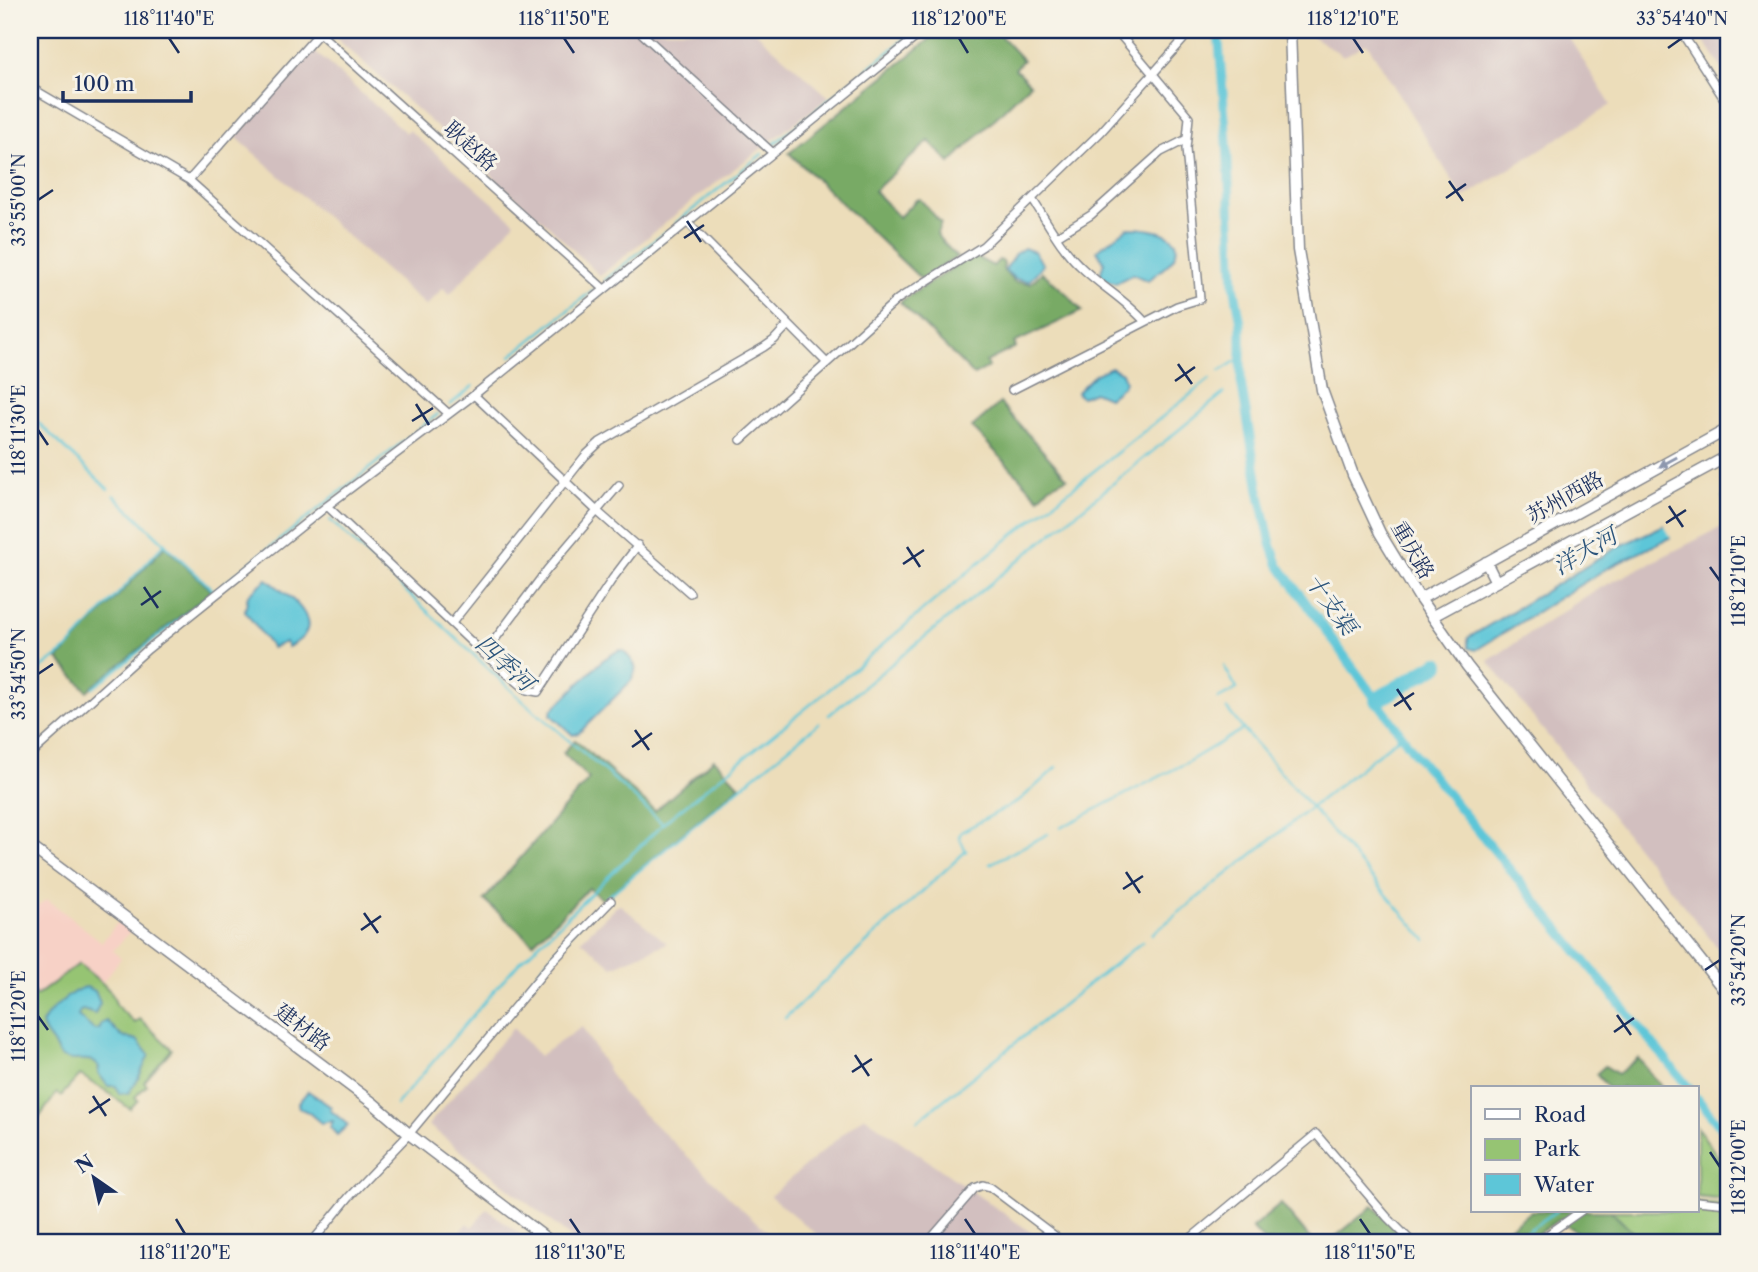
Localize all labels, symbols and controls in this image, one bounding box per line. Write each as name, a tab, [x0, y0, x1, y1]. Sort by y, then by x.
text: 118°11'40"E	[124, 8, 214, 30]
text: 118°11'50"E	[519, 8, 609, 30]
text: 118°12'00"E	[911, 8, 1007, 30]
text: 118°12'10"E	[1307, 8, 1399, 30]
text: 33°54'40"N	[1636, 8, 1728, 30]
scale bar	[63, 60, 191, 104]
text: 100 m	[74, 71, 135, 96]
street label: 耿赵路	[439, 116, 503, 176]
text: 33°55'00"N	[8, 153, 30, 247]
text: 118°11'30"E	[8, 385, 30, 476]
one-way arrow	[1659, 456, 1678, 468]
street label: 苏州西路	[1522, 466, 1608, 528]
street label: 重庆路	[1386, 516, 1440, 584]
water label: 洋大河	[1548, 520, 1625, 580]
text: 118°12'10"E	[1728, 535, 1750, 627]
water label: 十支渠	[1299, 568, 1364, 643]
text: 33°54'50"N	[8, 628, 30, 720]
water label: 四季河	[470, 629, 543, 699]
text: 33°54'20"N	[1728, 913, 1750, 1006]
text: 118°11'20"E	[8, 970, 30, 1062]
street label: 建材路	[270, 998, 336, 1056]
legend	[1471, 1086, 1698, 1212]
text: Road	[1534, 1102, 1586, 1127]
text: 118°12'00"E	[1728, 1119, 1750, 1215]
text: Park	[1534, 1136, 1580, 1161]
north arrow	[60, 1142, 130, 1212]
text: N	[71, 1150, 98, 1178]
text: Water	[1533, 1172, 1594, 1197]
text: 118°11'20"E	[139, 1242, 231, 1264]
text: 118°11'30"E	[535, 1242, 626, 1264]
text: 118°11'40"E	[930, 1242, 1020, 1264]
text: 118°11'50"E	[1325, 1242, 1415, 1264]

